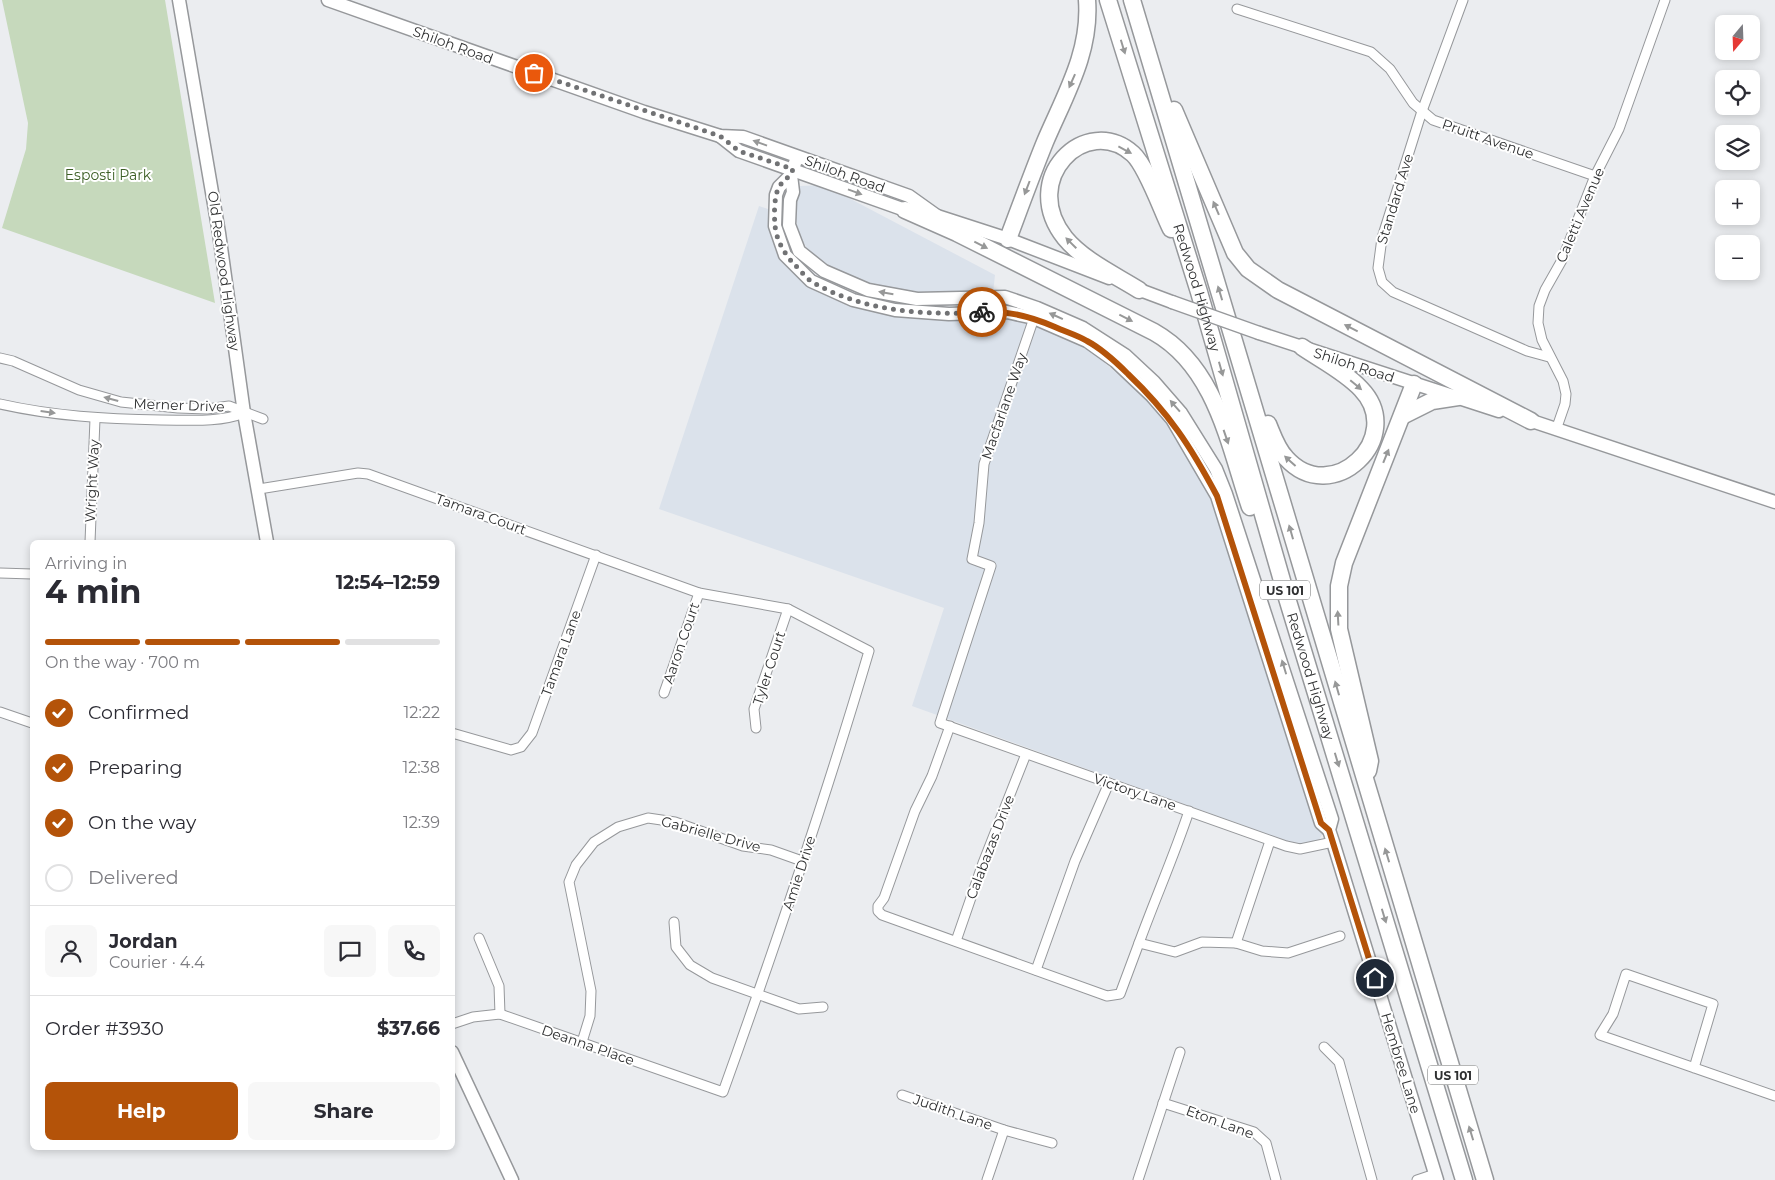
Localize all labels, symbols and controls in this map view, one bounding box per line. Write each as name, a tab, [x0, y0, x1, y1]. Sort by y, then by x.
north arrow	[1715, 15, 1760, 60]
map controls	[1715, 15, 1760, 280]
street label: Shiloh Road	[410, 22, 496, 68]
one-way arrow	[1120, 39, 1127, 54]
pin	[513, 52, 555, 94]
icon: bag	[520, 59, 548, 87]
button: locate	[1715, 70, 1760, 115]
one-way arrow	[1068, 74, 1076, 88]
street label: Pruitt Avenue	[1440, 115, 1536, 163]
button: layers	[1715, 125, 1760, 170]
one-way arrow	[752, 139, 767, 146]
one-way arrow	[1117, 146, 1132, 154]
street label: Shiloh Road	[802, 151, 888, 197]
street label: Standard Ave	[1373, 152, 1417, 246]
street label: Caletti Avenue	[1552, 165, 1608, 265]
park label: Esposti Park	[65, 166, 152, 184]
button: +	[1715, 180, 1760, 225]
one-way arrow	[1023, 181, 1031, 196]
one-way arrow	[848, 188, 863, 196]
street label: Old Redwood Highway	[204, 190, 244, 352]
one-way arrow	[1212, 201, 1220, 215]
street label: Redwood Highway	[1169, 221, 1225, 354]
button: −	[1715, 235, 1760, 280]
one-way arrow	[1065, 237, 1077, 249]
one-way arrow	[974, 241, 988, 249]
one-way arrow	[1216, 285, 1224, 300]
courier	[957, 287, 1007, 337]
one-way arrow	[878, 289, 894, 297]
icon: bike	[968, 298, 996, 326]
one-way arrow	[1049, 312, 1063, 320]
one-way arrow	[1119, 314, 1133, 322]
one-way arrow	[1344, 324, 1358, 332]
street label: Shiloh Road	[1311, 343, 1397, 387]
street label: Macfarlane Way	[977, 350, 1031, 462]
one-way arrow	[1218, 362, 1226, 377]
one-way arrow	[1349, 380, 1362, 391]
street label: Merner Drive	[133, 394, 225, 416]
one-way arrow	[103, 395, 118, 403]
one-way arrow	[1169, 400, 1181, 412]
one-way arrow	[40, 408, 56, 416]
one-way arrow	[1222, 430, 1230, 445]
street label: Wright Way	[81, 439, 103, 523]
one-way arrow	[1382, 448, 1390, 463]
one-way arrow	[1285, 455, 1297, 467]
street label: Tamara Court	[433, 489, 529, 539]
one-way arrow	[1287, 525, 1295, 540]
text: Arriving in	[45, 554, 127, 573]
text: 12:54–12:59	[336, 571, 440, 594]
text: 4 min	[45, 572, 141, 611]
road number: US 101	[1260, 580, 1310, 600]
street label: Aaron Court	[659, 600, 703, 686]
street label: Tamara Lane	[537, 607, 585, 699]
street label: Redwood Highway	[1283, 610, 1339, 743]
one-way arrow	[1334, 610, 1342, 626]
street label: Tyler Court	[749, 629, 789, 707]
text: On the way · 700 m	[45, 653, 200, 672]
one-way arrow	[1279, 659, 1287, 674]
one-way arrow	[1333, 680, 1341, 695]
icon: check	[45, 699, 73, 727]
text: Confirmed	[88, 701, 189, 724]
text: 12:22	[404, 703, 440, 722]
one-way arrow	[1333, 753, 1341, 768]
icon: check	[45, 754, 73, 782]
text: Preparing	[88, 756, 183, 779]
text: 12:38	[403, 758, 440, 777]
street label: Victory Lane	[1091, 769, 1179, 815]
street label: Calabazas Drive	[962, 792, 1018, 902]
icon: check	[45, 809, 73, 837]
text: On the way	[88, 811, 196, 834]
street label: Gabrielle Drive	[659, 812, 763, 856]
text: 12:39	[403, 813, 440, 832]
street label: Amie Drive	[778, 833, 820, 913]
one-way arrow	[1383, 848, 1391, 863]
text: Delivered	[88, 866, 179, 889]
one-way arrow	[1381, 908, 1388, 923]
button: person	[45, 925, 97, 977]
button: chat	[324, 925, 376, 977]
button: phone	[388, 925, 440, 977]
text: Jordan	[109, 930, 178, 953]
text: Courier · 4.4	[109, 953, 205, 972]
pin	[1354, 957, 1396, 999]
icon: home	[1361, 964, 1389, 992]
street label: Hembree Lane	[1377, 1010, 1425, 1116]
text: Order #3930	[45, 1017, 164, 1040]
text: $37.66	[377, 1017, 440, 1040]
street label: Deanna Place	[539, 1021, 637, 1069]
road number: US 101	[1428, 1066, 1478, 1084]
button: Help	[45, 1082, 238, 1140]
button: Share	[248, 1082, 440, 1140]
street label: Judith Lane	[910, 1090, 995, 1134]
street label: Eton Lane	[1184, 1101, 1256, 1143]
one-way arrow	[1466, 1126, 1474, 1141]

